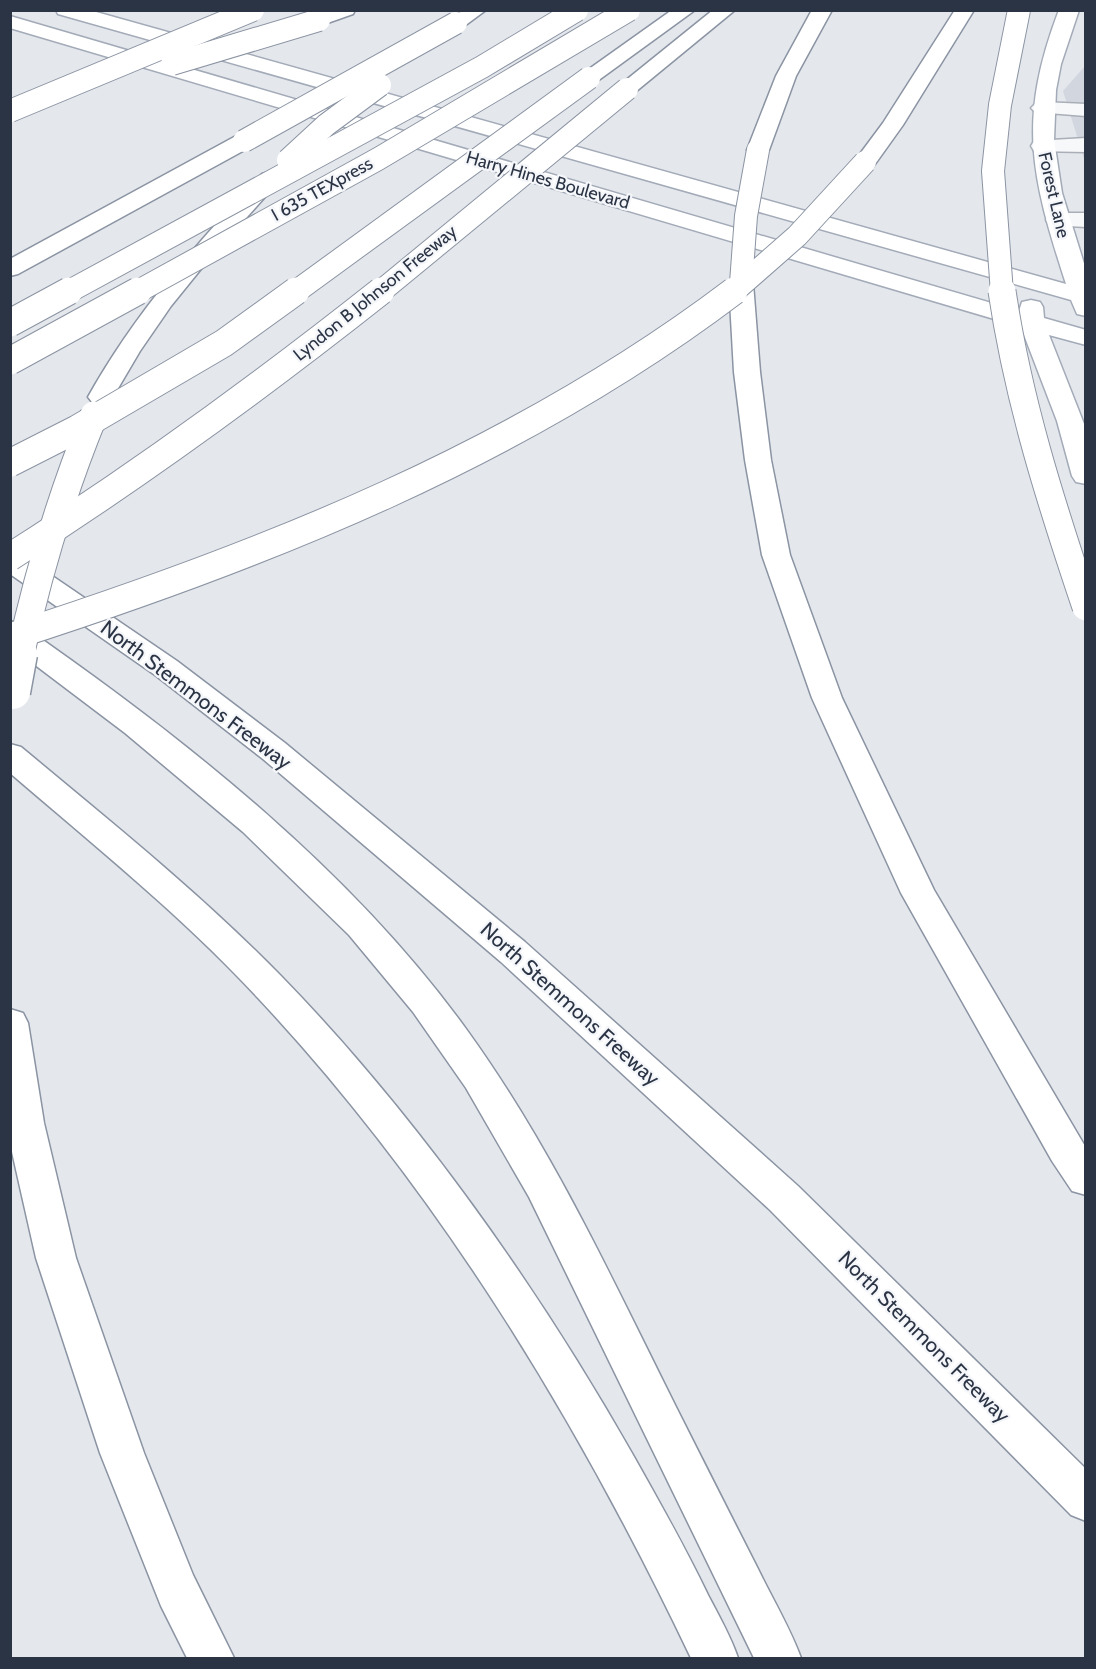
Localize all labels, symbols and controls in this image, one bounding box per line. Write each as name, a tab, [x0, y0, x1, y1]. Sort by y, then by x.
street label: Harry Hines Boulevard	[464, 146, 632, 214]
street label: Forest Lane	[1033, 150, 1075, 240]
street label: I 635 TEXpress	[268, 152, 376, 226]
street label: Lyndon B Johnson Freeway	[289, 220, 461, 366]
street label: North Stemmons Freeway	[96, 615, 297, 775]
street label: North Stemmons Freeway	[476, 917, 665, 1091]
street label: North Stemmons Freeway	[833, 1246, 1016, 1428]

